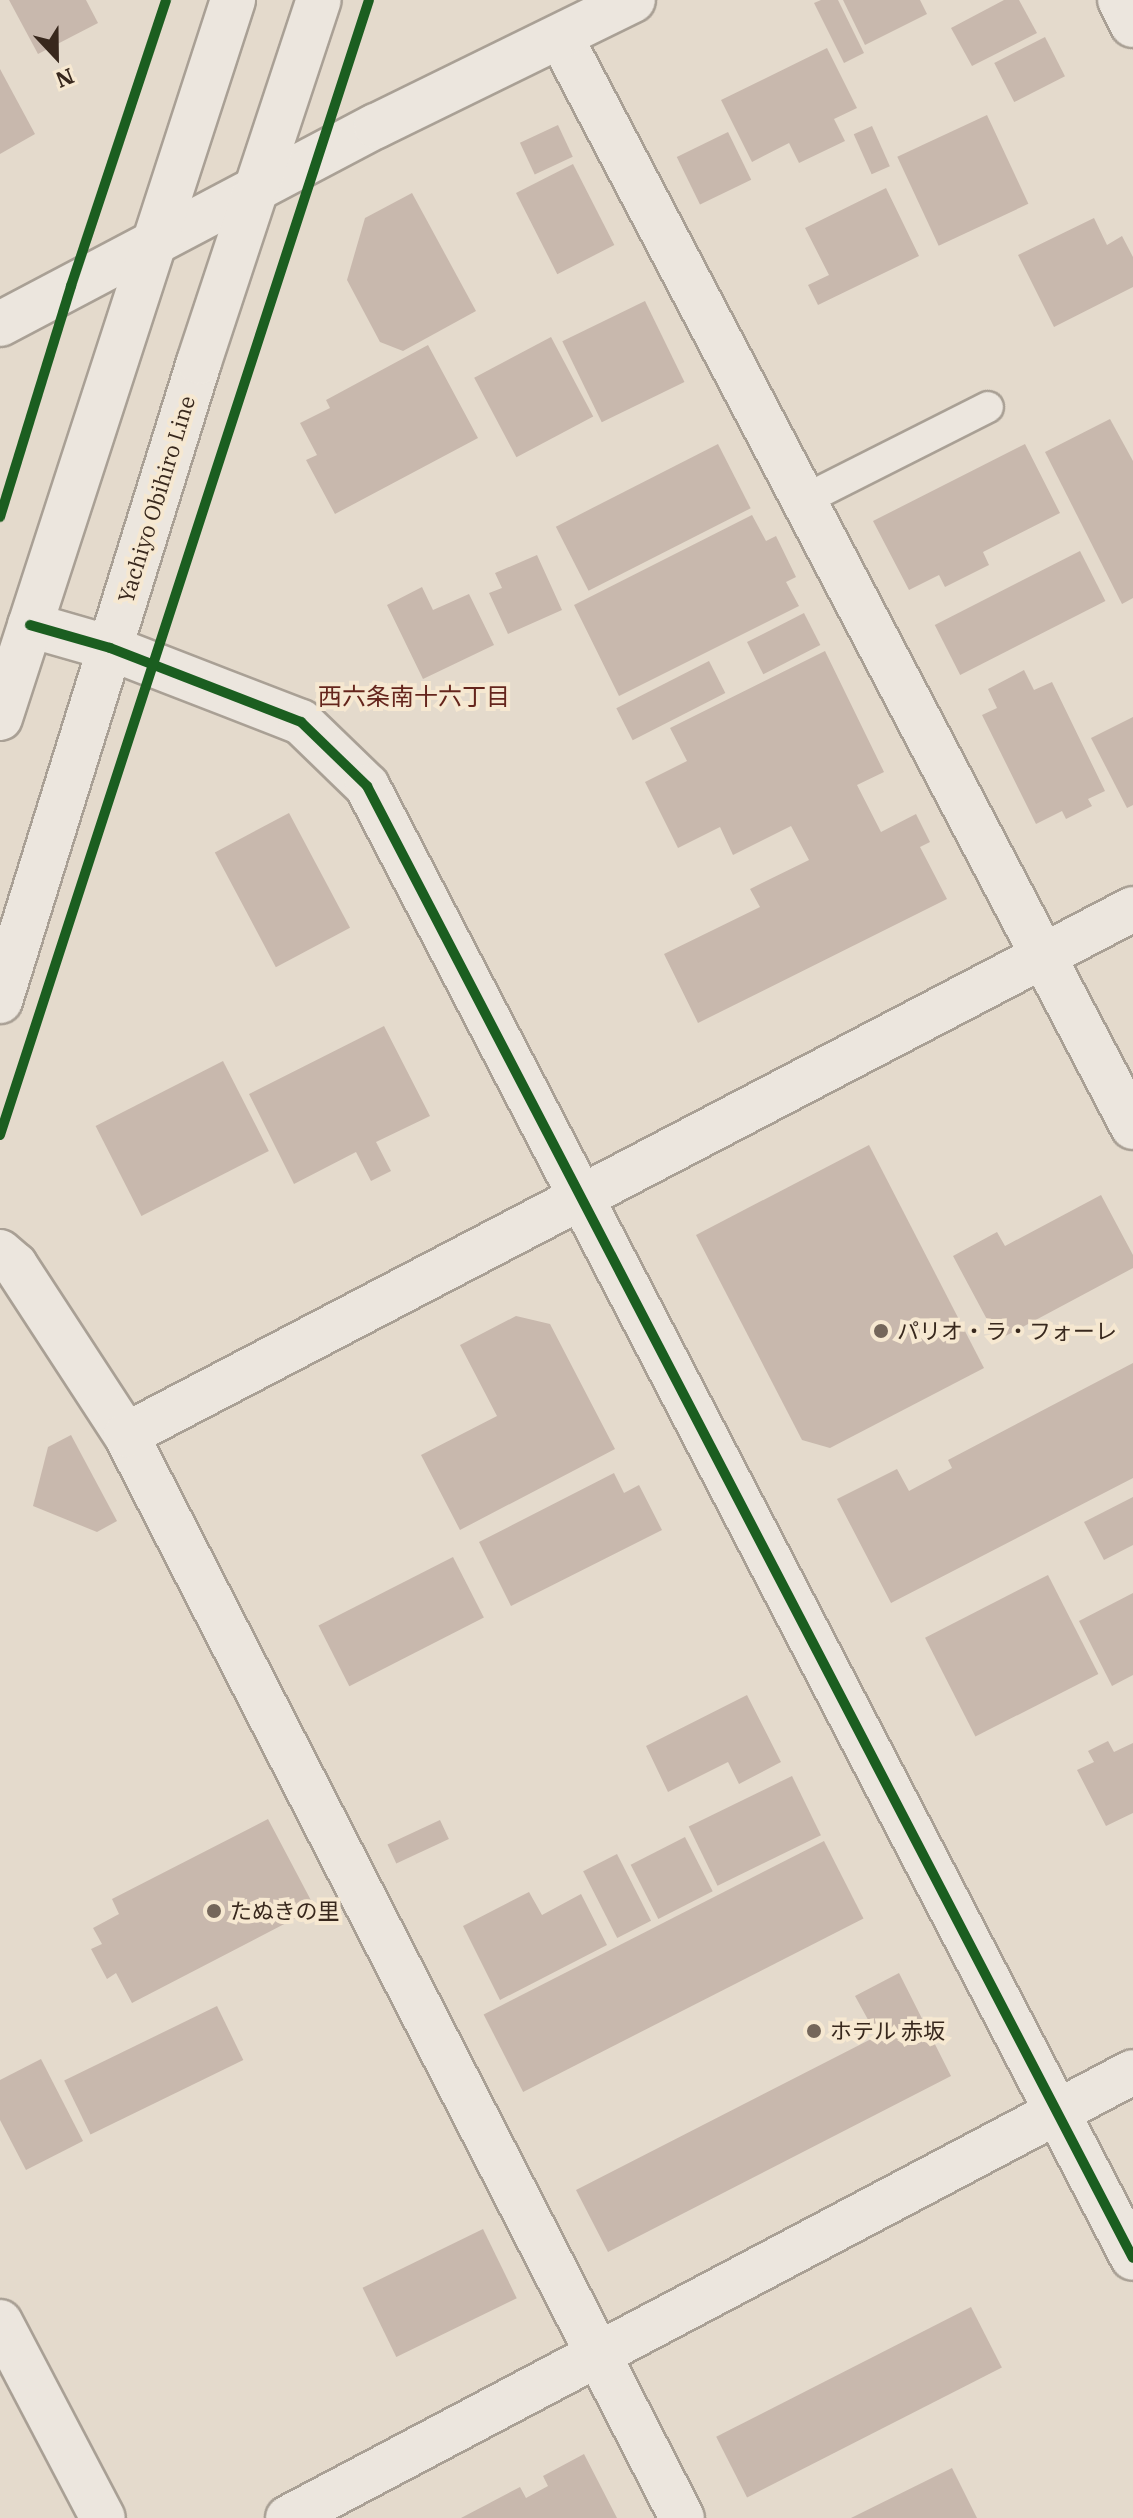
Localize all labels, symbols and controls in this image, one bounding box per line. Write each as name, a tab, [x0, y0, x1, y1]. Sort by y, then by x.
north arrow	[16, 16, 96, 96]
text: N	[52, 62, 79, 95]
street label: Yachiyo Obihiro Line	[112, 392, 200, 606]
district label: 西六条南十六丁目	[318, 683, 510, 711]
place label: パリオ・ラ・フォーレ	[897, 1318, 1117, 1344]
marker: パリオ・ラ・フォーレ	[872, 1322, 890, 1340]
place label: たぬきの里	[230, 1898, 340, 1924]
marker: たぬきの里	[205, 1902, 223, 1920]
place label: ホテル 赤坂	[830, 2018, 945, 2044]
marker: ホテル 赤坂	[805, 2022, 823, 2040]

